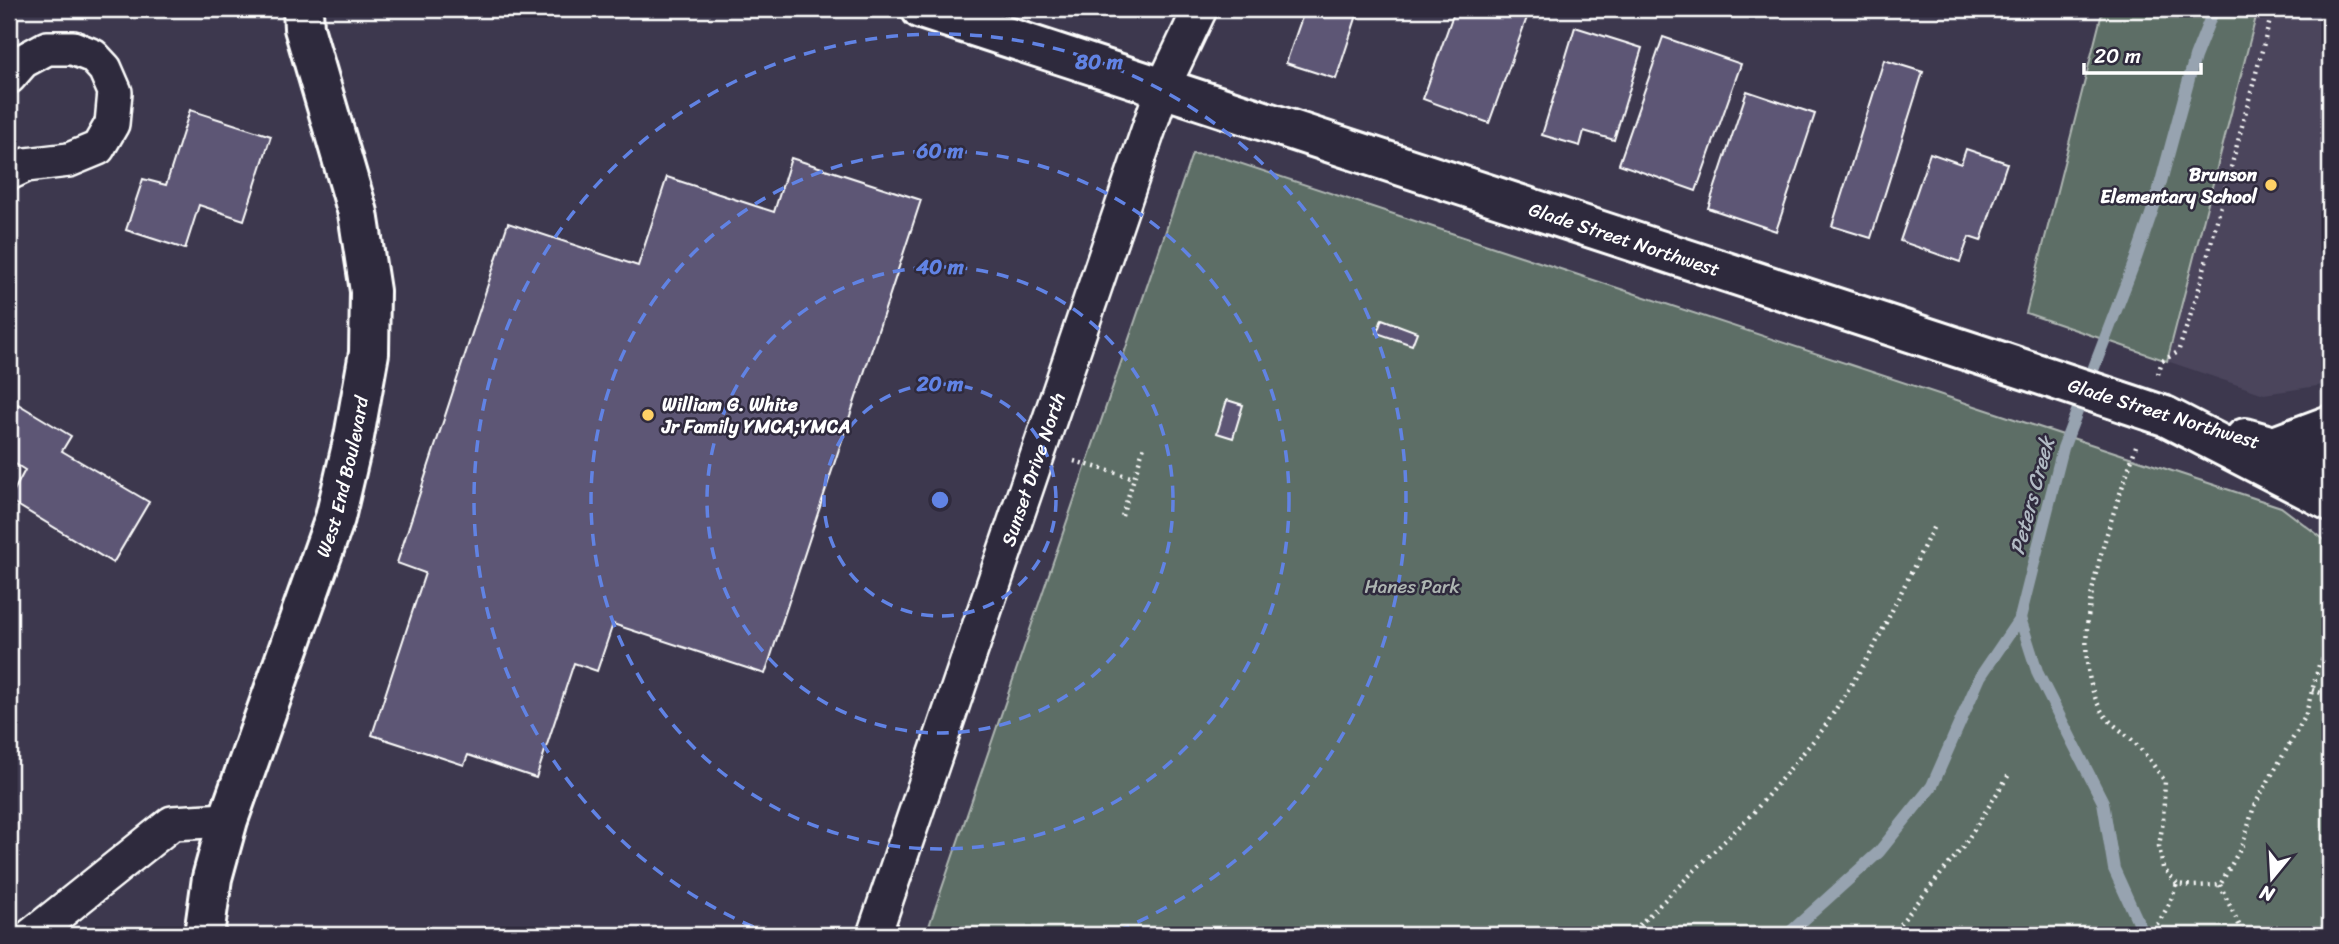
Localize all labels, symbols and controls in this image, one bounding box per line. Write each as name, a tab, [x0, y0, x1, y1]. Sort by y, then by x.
scale bar	[2084, 32, 2201, 76]
text: 20 m	[2094, 37, 2141, 75]
text: 80 m	[1074, 43, 1124, 81]
text: 60 m	[916, 132, 964, 170]
place label: Brunson Elementary School	[2100, 158, 2258, 213]
marker: Brunson Elementary School	[2263, 177, 2279, 193]
street label: Glade Street Northwest	[1524, 193, 1724, 286]
text: 40 m	[915, 248, 965, 286]
text: 20 m	[916, 365, 964, 403]
street label: Glade Street Northwest	[2064, 369, 2264, 458]
place label: William G. White Jr Family YMCA;YMCA	[661, 388, 850, 443]
street label: Sunset Drive North	[992, 388, 1075, 551]
street label: West End Boulevard	[306, 393, 378, 562]
marker: William G. White Jr Family YMCA;YMCA	[640, 407, 656, 423]
water label: Peters Creek	[1998, 430, 2067, 559]
centre of rings	[928, 488, 952, 512]
park label: Hanes Park	[1364, 570, 1461, 603]
north arrow	[2238, 842, 2308, 912]
text: N	[2255, 876, 2279, 912]

